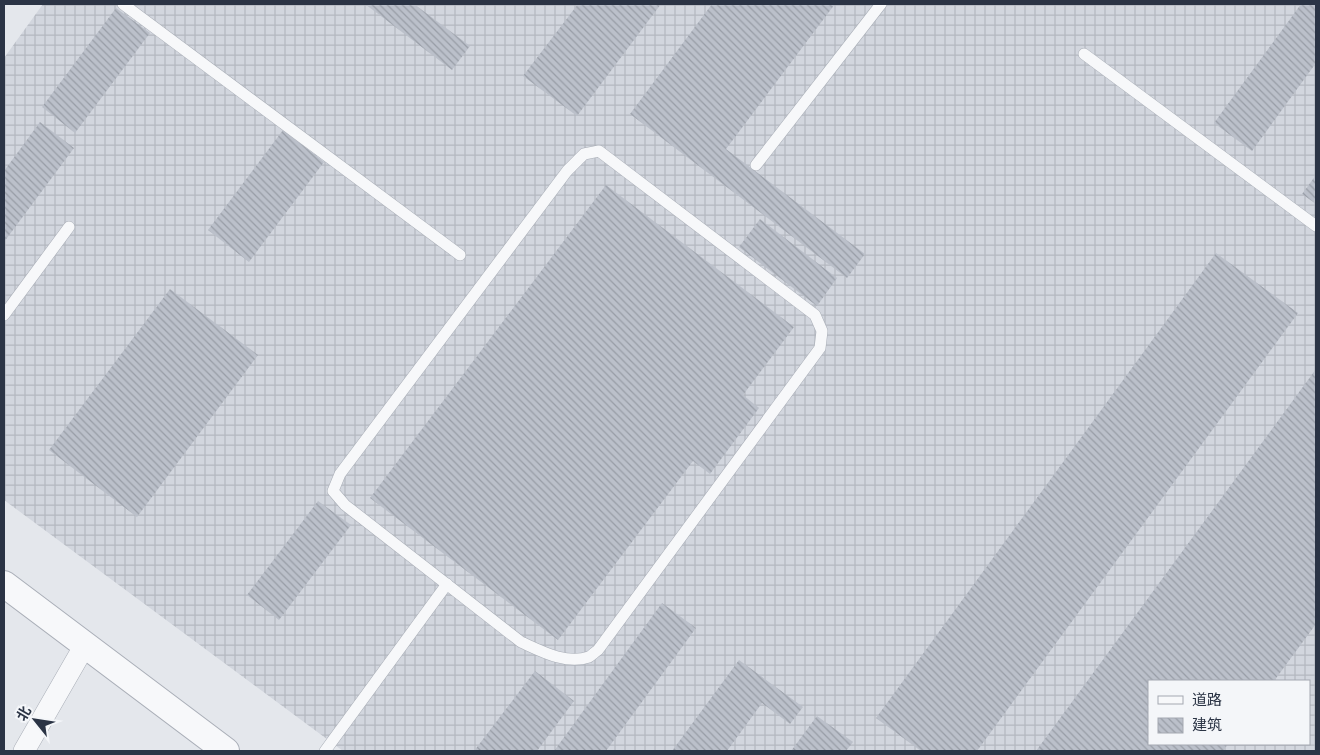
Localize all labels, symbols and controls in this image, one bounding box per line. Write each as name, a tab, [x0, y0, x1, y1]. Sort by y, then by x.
legend	[1148, 680, 1310, 745]
text: 道路	[1192, 690, 1222, 710]
north arrow	[10, 695, 60, 745]
text: 北	[12, 703, 36, 725]
text: 建筑	[1192, 715, 1222, 735]

